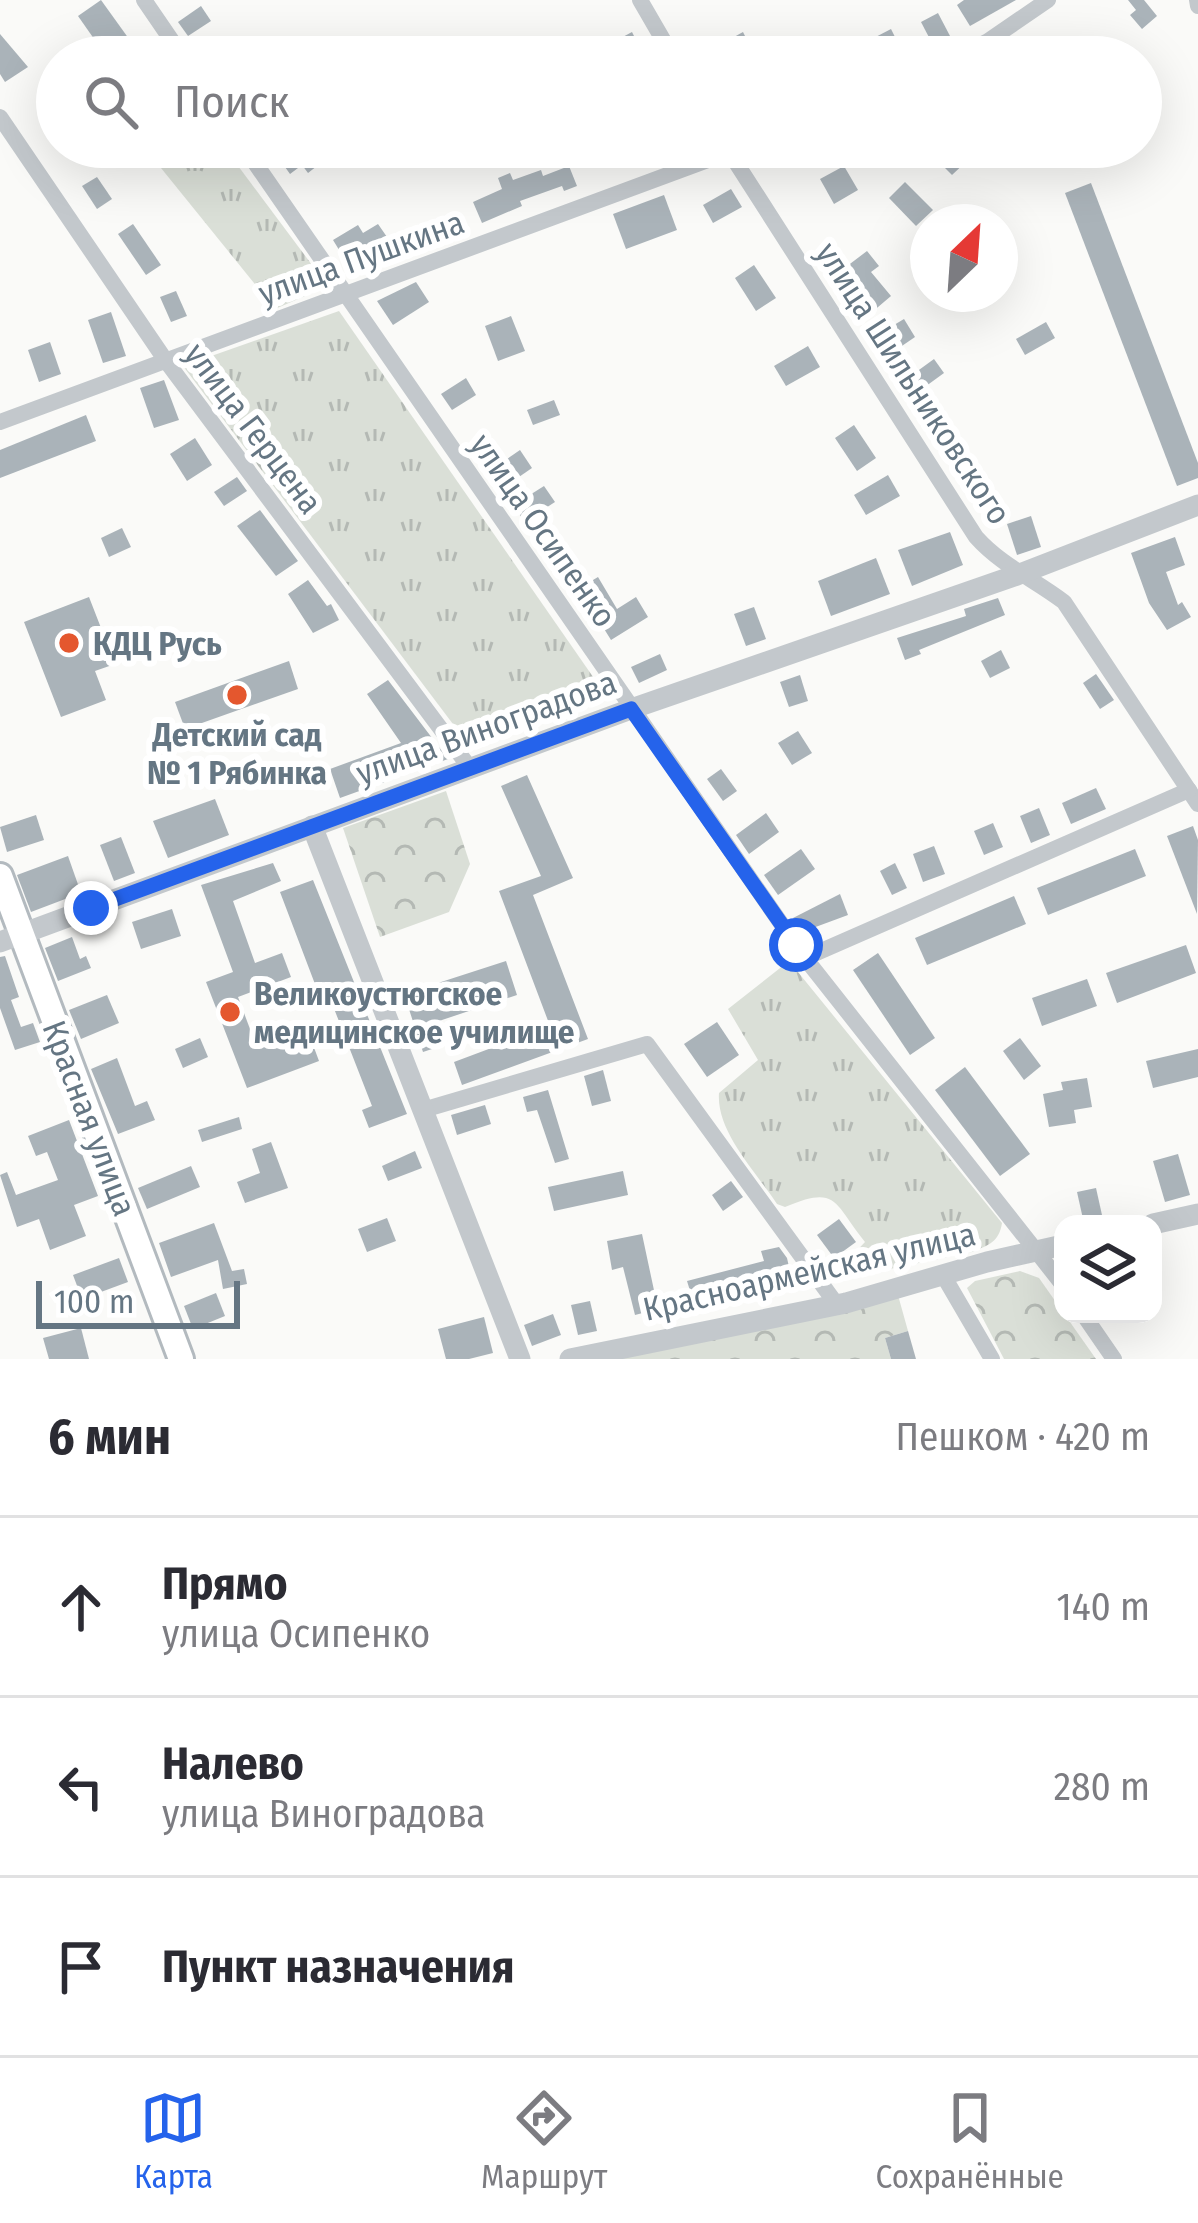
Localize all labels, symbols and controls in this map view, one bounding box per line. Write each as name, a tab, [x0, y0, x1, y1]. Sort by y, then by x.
search box	[36, 36, 1162, 168]
icon: search	[78, 69, 144, 135]
text: Поиск	[174, 75, 289, 129]
street label: улица Пушкина	[253, 202, 469, 314]
north arrow	[910, 204, 1018, 312]
street label: улица Шильниковского	[807, 235, 1019, 532]
street label: улица Герцена	[176, 335, 330, 522]
street label: улица Осипенко	[462, 426, 625, 635]
place label: КДЦ Русь	[93, 624, 222, 664]
marker: КДЦ Русь	[56, 630, 82, 656]
street label: улица Виноградова	[351, 662, 622, 794]
marker: Детский сад № 1 Рябинка	[224, 682, 250, 708]
place label: Детский сад № 1 Рябинка	[147, 715, 327, 793]
route end	[64, 881, 118, 935]
route start	[769, 918, 823, 972]
place label: Великоустюгское медицинское училище	[254, 974, 575, 1052]
marker: Великоустюгское медицинское училище	[217, 999, 243, 1025]
street label: Красная улица	[34, 1015, 145, 1222]
street label: Красноармейская улица	[639, 1214, 979, 1330]
map controls	[1054, 1215, 1162, 1323]
button: layers	[1054, 1215, 1162, 1323]
scale bar	[36, 1275, 240, 1328]
text: 100 m	[54, 1282, 134, 1322]
text: 6 мин	[48, 1406, 171, 1468]
text: Пешком · 420 m	[896, 1414, 1150, 1460]
text: Прямо	[162, 1557, 287, 1611]
icon: ahead	[48, 1574, 114, 1640]
text: 140 m	[1056, 1584, 1150, 1630]
text: улица Осипенко	[162, 1611, 430, 1657]
text: Налево	[162, 1737, 304, 1791]
icon: left	[48, 1754, 114, 1820]
text: 280 m	[1054, 1764, 1150, 1810]
text: улица Виноградова	[162, 1791, 485, 1837]
icon: arrive	[48, 1934, 114, 2000]
text: Пункт назначения	[162, 1940, 515, 1994]
tab: Карта	[134, 2085, 213, 2197]
tab: Маршрут	[481, 2085, 607, 2197]
tab: Сохранённые	[876, 2085, 1064, 2197]

